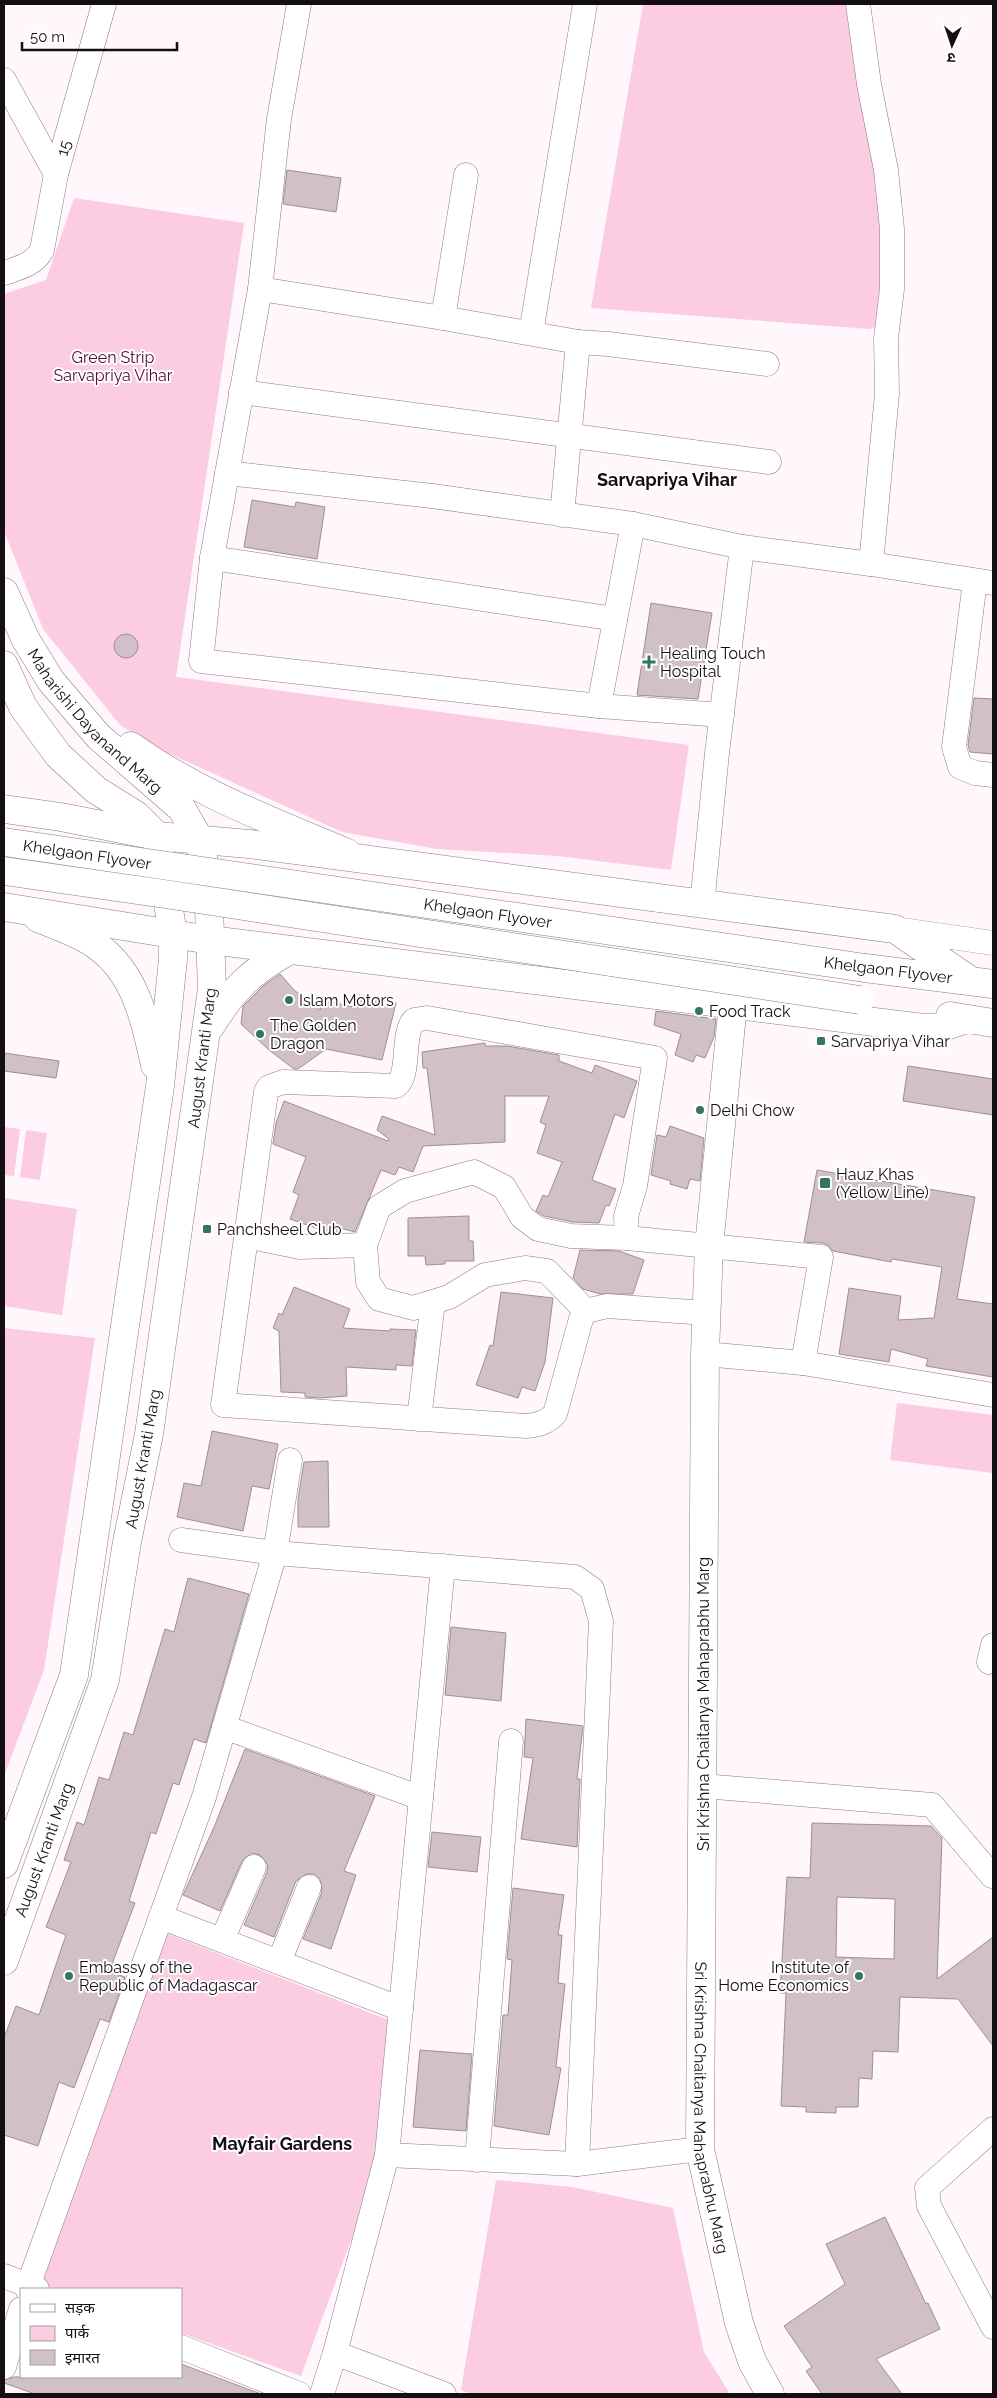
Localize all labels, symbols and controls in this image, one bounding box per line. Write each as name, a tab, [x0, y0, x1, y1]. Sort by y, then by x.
scale bar	[22, 20, 178, 52]
north arrow	[927, 20, 977, 70]
text: 50 m	[30, 28, 65, 46]
text: उ	[946, 50, 956, 66]
street label: 15	[52, 138, 75, 158]
park label: Green Strip Sarvapriya Vihar	[54, 348, 173, 385]
district label: Sarvapriya Vihar	[597, 469, 737, 490]
place label: Healing Touch Hospital	[660, 644, 766, 681]
street label: Maharishi Dayanand Marg	[24, 645, 166, 797]
marker: Healing Touch Hospital	[642, 655, 656, 669]
street label: Khelgaon Flyover	[22, 835, 153, 873]
street label: Khelgaon Flyover	[422, 894, 554, 932]
street label: Khelgaon Flyover	[823, 953, 954, 987]
street label: August Kranti Marg	[184, 987, 220, 1129]
place label: Islam Motors	[299, 991, 394, 1010]
marker: Islam Motors	[283, 994, 295, 1006]
place label: Food Track	[709, 1002, 791, 1021]
marker: Food Track	[693, 1005, 705, 1017]
place label: The Golden Dragon	[270, 1016, 357, 1053]
marker: The Golden Dragon	[254, 1028, 266, 1040]
place label: Sarvapriya Vihar	[831, 1032, 950, 1051]
marker: Sarvapriya Vihar	[815, 1035, 827, 1047]
place label: Delhi Chow	[710, 1101, 795, 1120]
marker: Delhi Chow	[694, 1104, 706, 1116]
place label: Hauz Khas (Yellow Line)	[836, 1165, 929, 1202]
marker: Hauz Khas (Yellow Line)	[818, 1176, 832, 1190]
place label: Panchsheel Club	[217, 1220, 342, 1239]
marker: Panchsheel Club	[201, 1223, 213, 1235]
street label: August Kranti Marg	[121, 1388, 165, 1530]
street label: Sri Krishna Chaitanya Mahaprabhu Marg	[694, 1557, 713, 1851]
street label: August Kranti Marg	[11, 1780, 77, 1920]
place label: Embassy of the Republic of Madagascar	[79, 1958, 258, 1995]
place label: Institute of Home Economics	[718, 1958, 850, 1995]
street label: Sri Krishna Chaitanya Mahaprabhu Marg	[690, 1961, 733, 2255]
marker: Embassy of the Republic of Madagascar	[63, 1970, 75, 1982]
marker: Institute of Home Economics	[853, 1970, 865, 1982]
district label: Mayfair Gardens	[212, 2133, 352, 2154]
legend	[20, 2288, 182, 2378]
text: सड़क	[65, 2299, 95, 2317]
text: पार्क	[65, 2324, 89, 2342]
text: इमारत	[65, 2349, 100, 2367]

